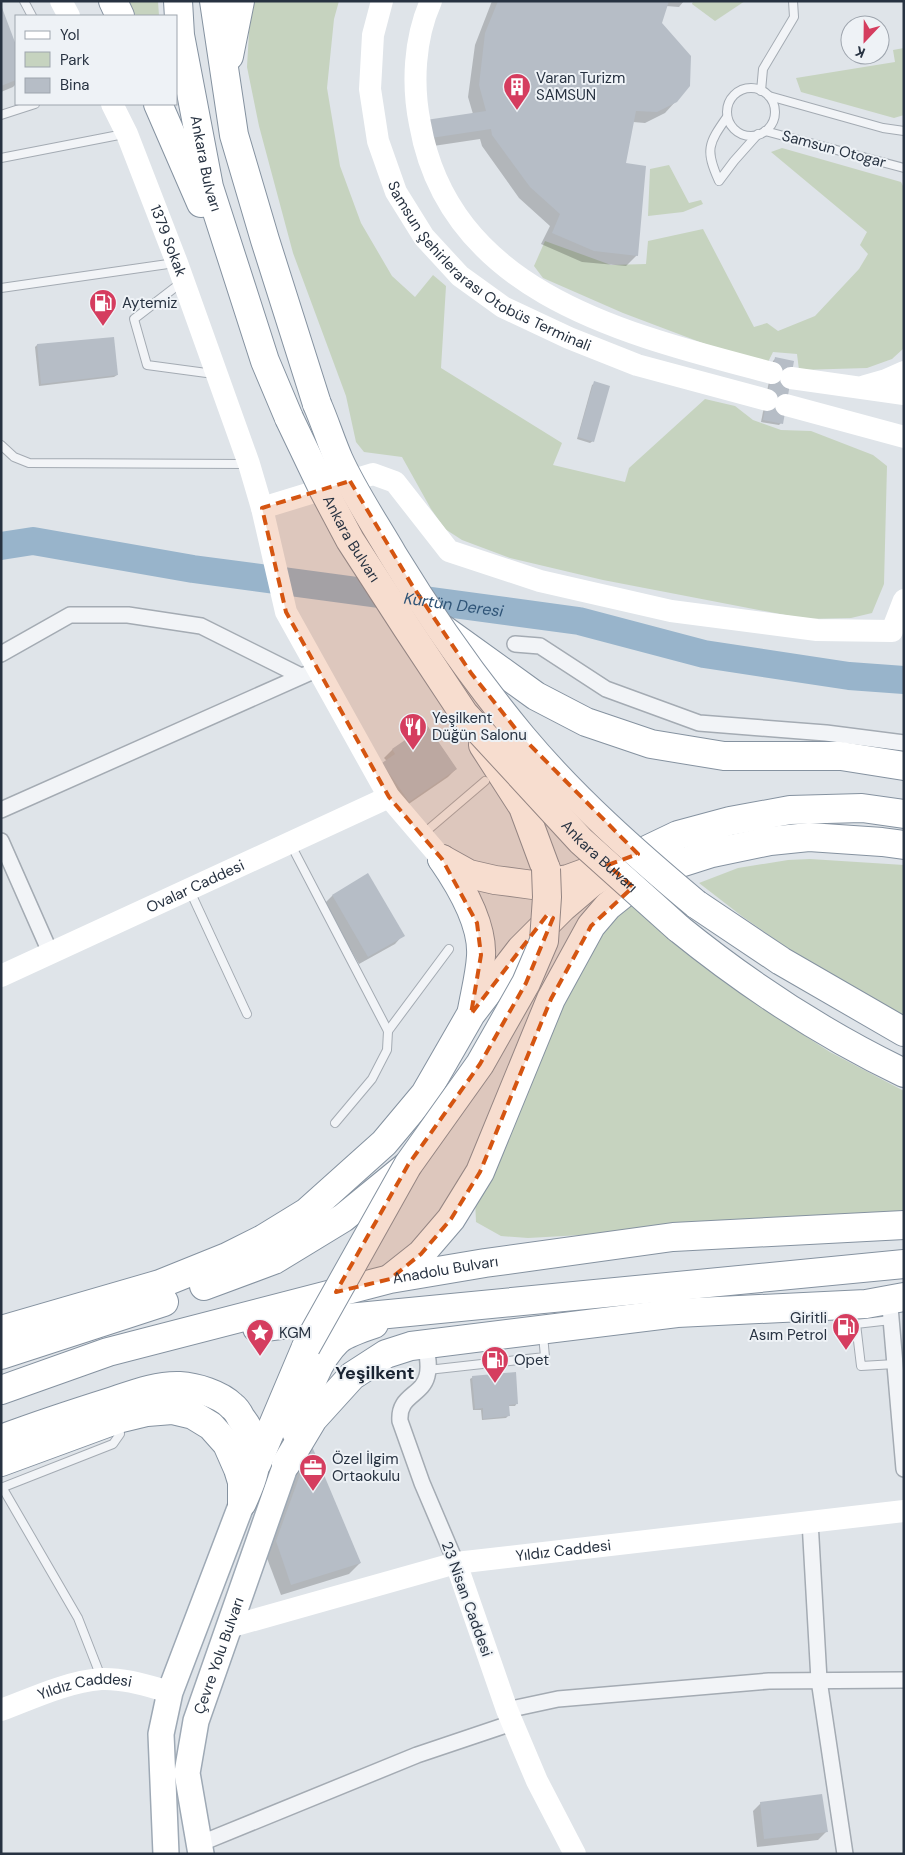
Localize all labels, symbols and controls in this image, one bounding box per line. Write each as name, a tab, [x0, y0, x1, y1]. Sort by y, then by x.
legend	[15, 15, 178, 105]
north arrow	[840, 15, 890, 65]
text: Yol	[60, 25, 80, 45]
text: K	[853, 42, 868, 62]
text: Park	[60, 50, 90, 70]
place label: Varan Turizm SAMSUN	[536, 68, 625, 105]
building icon: Varan Turizm SAMSUN	[502, 72, 532, 111]
text: Bina	[60, 75, 89, 95]
street label: Ankara Bulvarı	[186, 114, 226, 214]
street label: Samsun Otogar	[780, 126, 889, 173]
street label: Samsun Şehirlerarası Otobüs Terminali	[383, 178, 594, 356]
street label: 1379 Sokak	[145, 202, 191, 280]
fuel station icon: Aytemiz	[88, 288, 118, 327]
place label: Aytemiz	[122, 293, 178, 313]
street label: Ankara Bulvarı	[318, 492, 385, 586]
water label: Kürtün Deresi	[403, 588, 506, 622]
place label: Yeşilkent Düğün Salonu	[432, 708, 527, 745]
restaurant icon: Yeşilkent Düğün Salonu	[398, 712, 428, 751]
street label: Ankara Bulvarı	[557, 816, 642, 897]
street label: Ovalar Caddesi	[143, 855, 248, 918]
street label: Anadolu Bulvarı	[391, 1251, 499, 1288]
place label: Giritli Asım Petrol	[749, 1308, 827, 1345]
fuel station icon: Giritli Asım Petrol	[831, 1312, 861, 1351]
place icon: KGM	[245, 1318, 275, 1357]
place label: KGM	[279, 1323, 311, 1343]
fuel station icon: Opet	[480, 1345, 510, 1384]
place label: Opet	[514, 1350, 549, 1370]
district label: Yeşilkent	[335, 1361, 415, 1385]
place label: Özel İlgim Ortaokulu	[332, 1449, 400, 1486]
office icon: Özel İlgim Ortaokulu	[298, 1453, 328, 1492]
street label: Yıldız Caddesi	[515, 1535, 612, 1566]
street label: 23 Nisan Caddesi	[437, 1539, 497, 1659]
street label: Çevre Yolu Bulvarı	[189, 1595, 249, 1717]
street label: Yıldız Caddesi	[35, 1669, 134, 1705]

